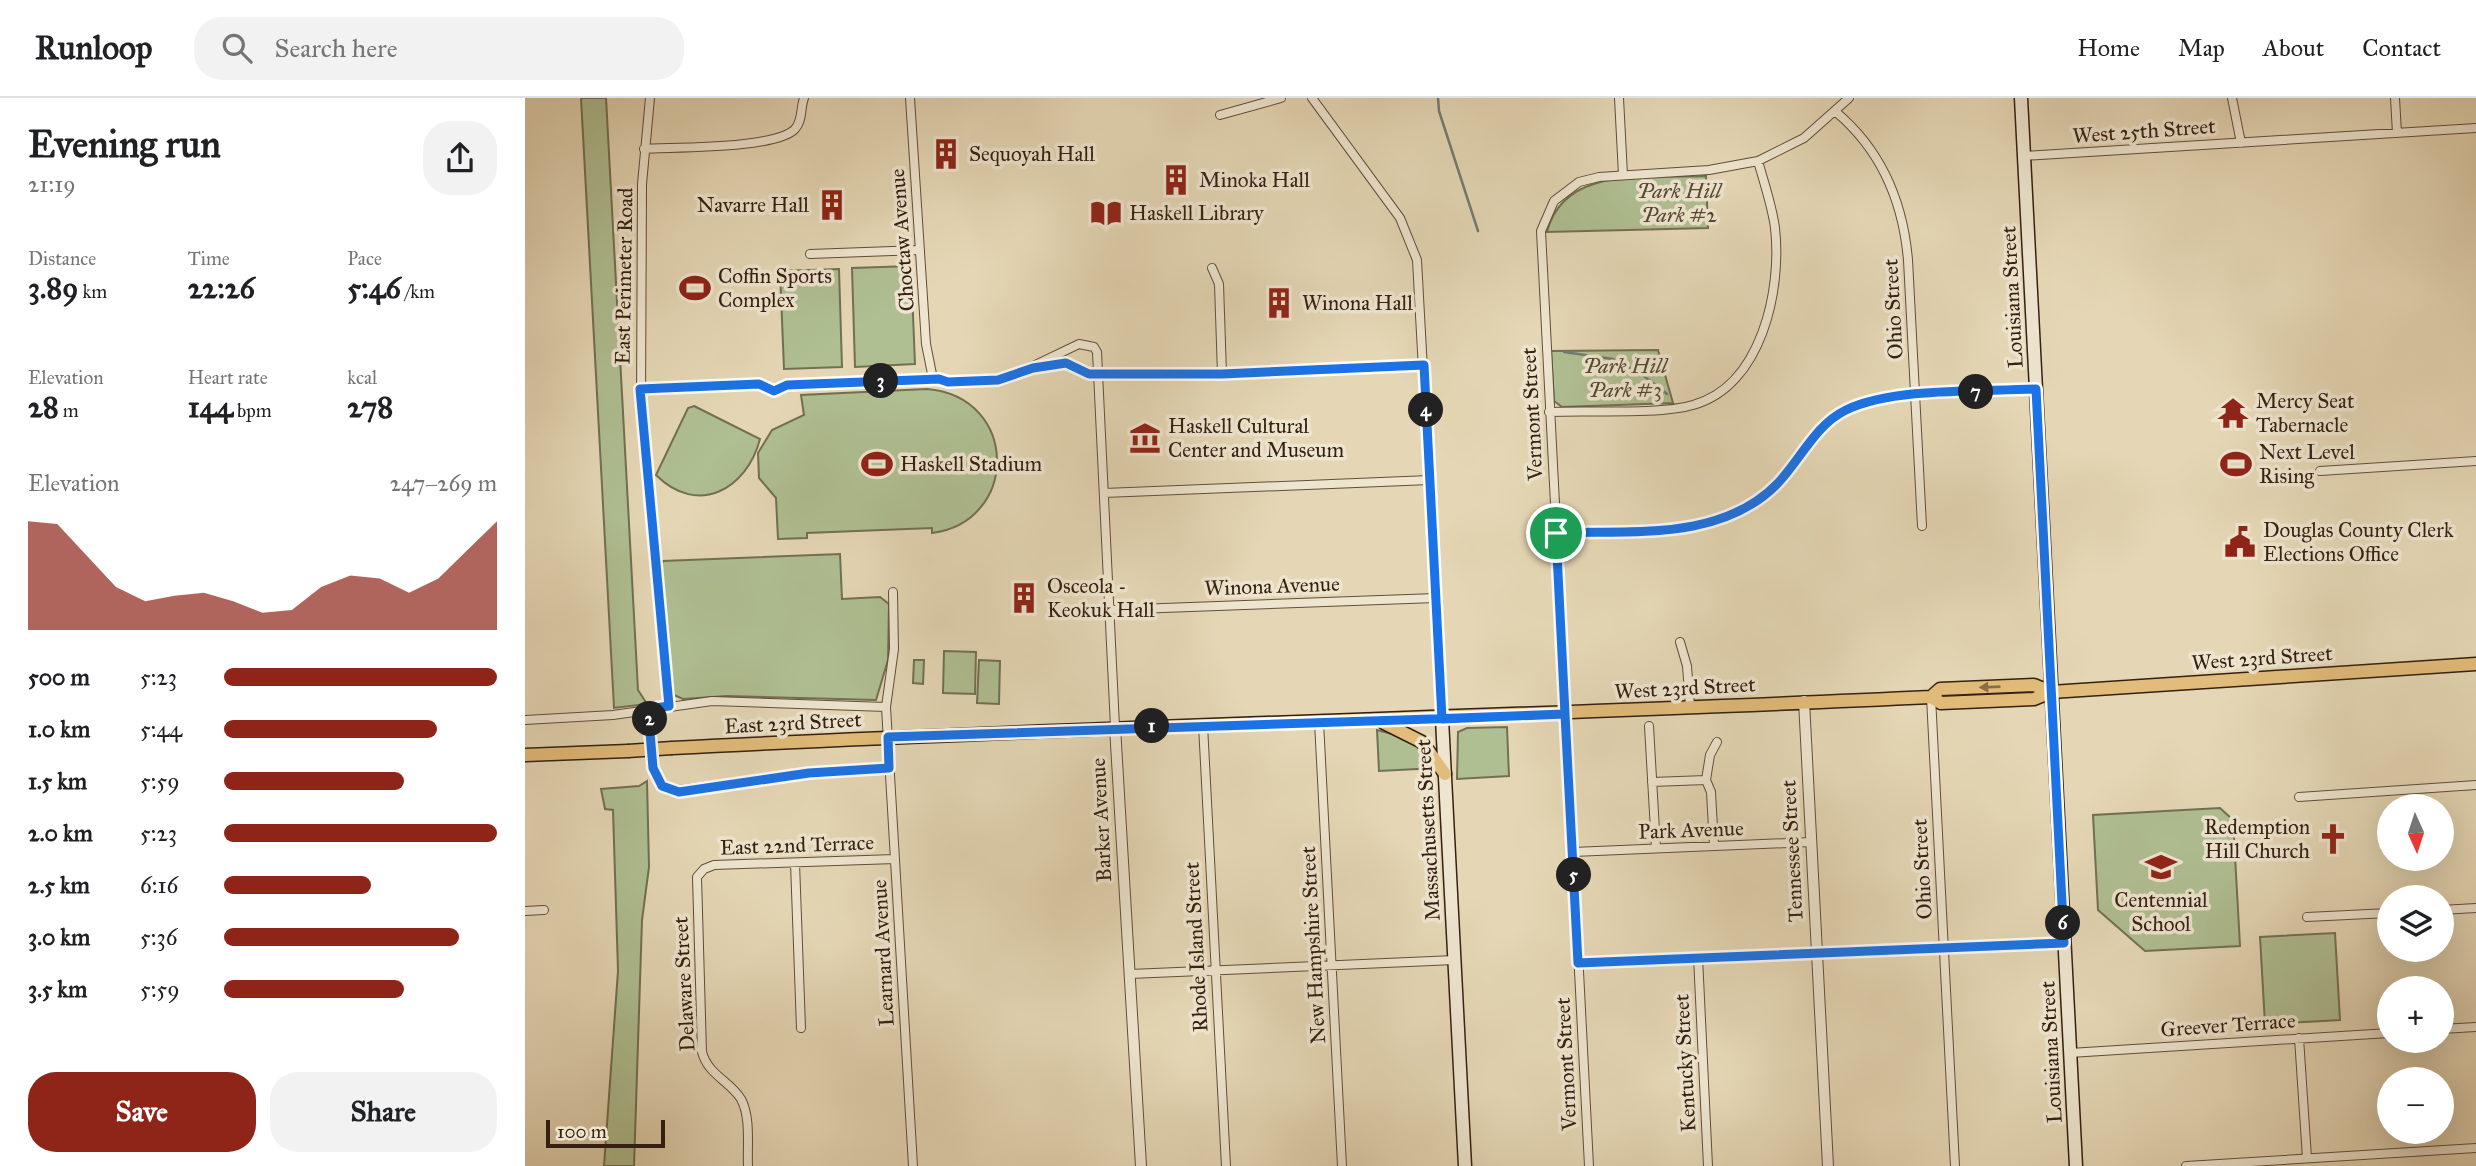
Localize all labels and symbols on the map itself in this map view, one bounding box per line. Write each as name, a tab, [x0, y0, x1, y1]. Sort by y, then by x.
street label: West 25th Street	[2072, 113, 2217, 149]
building icon: Sequoyah Hall	[929, 137, 963, 171]
place label: Sequoyah Hall	[969, 141, 1095, 167]
building icon: Minoka Hall	[1159, 163, 1193, 197]
place label: Minoka Hall	[1199, 167, 1310, 193]
street label: Choctaw Avenue	[884, 168, 920, 312]
park label: Park Hill Park #2	[1637, 178, 1723, 228]
street label: East Perimeter Road	[609, 187, 639, 365]
building icon: Navarre Hall	[815, 188, 849, 222]
place label: Navarre Hall	[697, 192, 809, 218]
library icon: Haskell Library	[1089, 196, 1123, 230]
place label: Haskell Library	[1129, 200, 1265, 226]
street label: Louisiana Street	[1995, 225, 2029, 369]
street label: Ohio Street	[1877, 257, 1909, 360]
place label: Coffin Sports Complex	[718, 263, 832, 313]
sports icon: Coffin Sports Complex	[678, 271, 712, 305]
building icon: Winona Hall	[1262, 286, 1296, 320]
place label: Winona Hall	[1302, 290, 1413, 316]
street label: Vermont Street	[1515, 346, 1549, 482]
park label: Park Hill Park #3	[1583, 353, 1669, 403]
pin: 3	[863, 364, 899, 398]
pin: 7	[1959, 374, 1993, 410]
place label: Mercy Seat Tabernacle	[2256, 388, 2355, 438]
pin: 4	[1409, 392, 1443, 428]
temple icon: Mercy Seat Tabernacle	[2216, 396, 2250, 430]
place label: Haskell Cultural Center and Museum	[1168, 413, 1344, 463]
museum icon: Haskell Cultural Center and Museum	[1128, 421, 1162, 455]
place label: Next Level Rising	[2259, 439, 2355, 489]
sports icon: Haskell Stadium	[860, 447, 894, 481]
sports icon: Next Level Rising	[2219, 447, 2253, 481]
place label: Haskell Stadium	[900, 451, 1043, 477]
pin	[1526, 503, 1586, 563]
place label: Douglas County Clerk Elections Office	[2263, 517, 2454, 567]
public building icon: Douglas County Clerk Elections Office	[2223, 525, 2257, 559]
street label: Winona Avenue	[1204, 571, 1340, 601]
place label: Osceola - Keokuk Hall	[1047, 573, 1155, 623]
building icon: Osceola - Keokuk Hall	[1007, 581, 1041, 615]
street label: West 23rd Street	[2191, 640, 2334, 676]
street label: West 23rd Street	[1614, 671, 1757, 705]
one-way arrow	[1979, 681, 2001, 692]
pin: 2	[633, 702, 667, 736]
street label: East 23rd Street	[724, 706, 863, 740]
pin: 1	[1135, 708, 1169, 744]
street label: Massachusetts Street	[1410, 738, 1446, 922]
street label: Barker Avenue	[1085, 757, 1117, 883]
street label: Tennessee Street	[1775, 779, 1809, 923]
north arrow	[2377, 794, 2453, 872]
place label: Redemption Hill Church	[2204, 814, 2310, 864]
street label: Park Avenue	[1638, 815, 1744, 845]
street label: Ohio Street	[1906, 817, 1938, 920]
church icon: Redemption Hill Church	[2316, 822, 2350, 856]
street label: East 22nd Terrace	[719, 829, 875, 861]
street label: New Hampshire Street	[1295, 845, 1331, 1045]
school or university icon: Centennial School	[2144, 850, 2178, 884]
pin: 5	[1557, 858, 1591, 892]
street label: Rhode Island Street	[1179, 861, 1213, 1033]
street label: Learnard Avenue	[866, 879, 900, 1027]
place label: Centennial School	[2114, 887, 2208, 937]
pin: 6	[2045, 906, 2081, 940]
street label: Delaware Street	[667, 915, 701, 1052]
street label: Louisiana Street	[2034, 980, 2068, 1124]
street label: Kentucky Street	[1668, 993, 1702, 1133]
street label: Vermont Street	[1549, 996, 1583, 1132]
street label: Greever Terrace	[2160, 1007, 2297, 1043]
scale bar	[546, 1117, 665, 1149]

